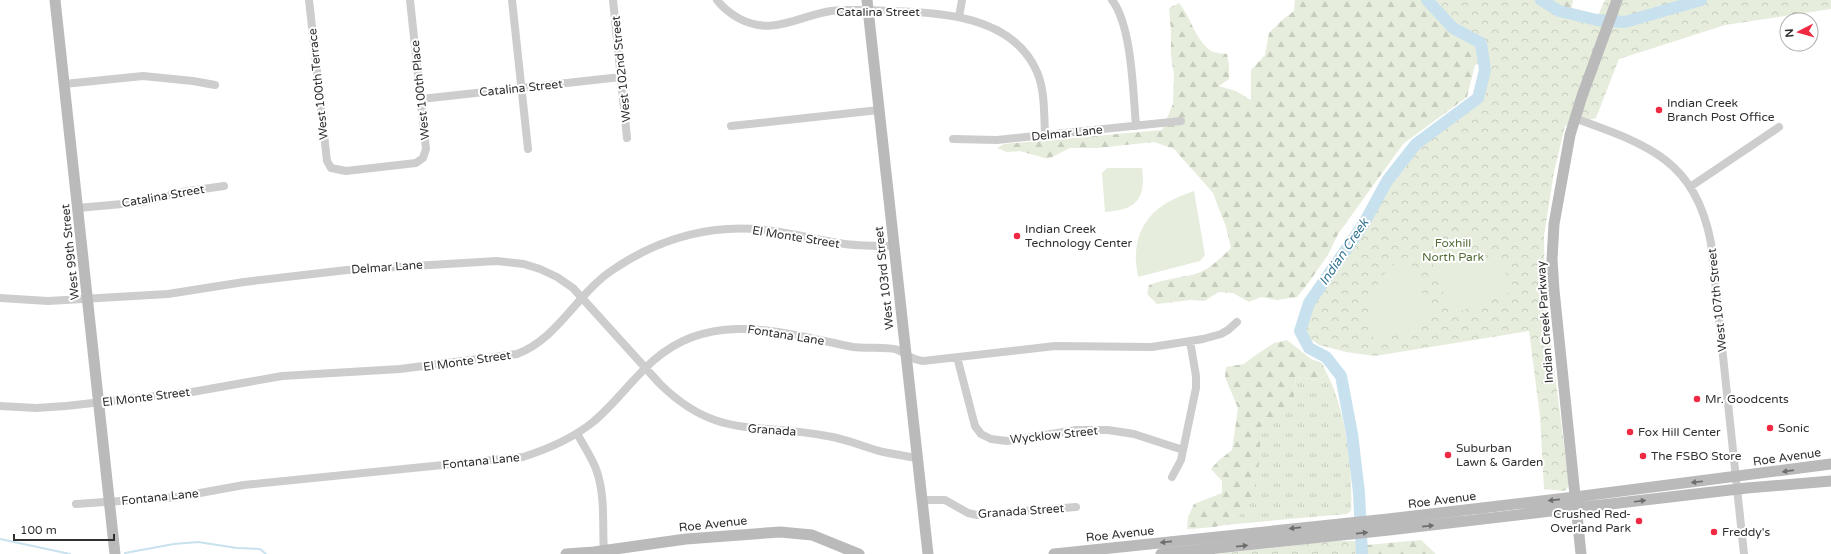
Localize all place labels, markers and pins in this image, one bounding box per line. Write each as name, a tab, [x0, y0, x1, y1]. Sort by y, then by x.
place label: Indian Creek Branch Post Office	[1667, 96, 1775, 124]
marker: Indian Creek Branch Post Office	[1654, 105, 1664, 115]
place label: Indian Creek Technology Center	[1025, 222, 1132, 250]
marker: Indian Creek Technology Center	[1012, 231, 1022, 241]
place label: Mr. Goodcents	[1705, 392, 1789, 406]
marker: Mr. Goodcents	[1692, 394, 1702, 404]
place label: Sonic	[1778, 421, 1809, 435]
marker: Sonic	[1765, 423, 1775, 433]
place label: Fox Hill Center	[1638, 425, 1721, 439]
marker: Fox Hill Center	[1625, 427, 1635, 437]
place label: Suburban Lawn & Garden	[1456, 441, 1543, 469]
place label: The FSBO Store	[1651, 449, 1742, 463]
marker: Suburban Lawn & Garden	[1443, 450, 1453, 460]
marker: The FSBO Store	[1638, 451, 1648, 461]
place label: Crushed Red- Overland Park	[1550, 507, 1631, 535]
marker: Crushed Red- Overland Park	[1634, 516, 1644, 526]
place label: Freddy's	[1722, 525, 1770, 539]
marker: Freddy's	[1709, 527, 1719, 537]

